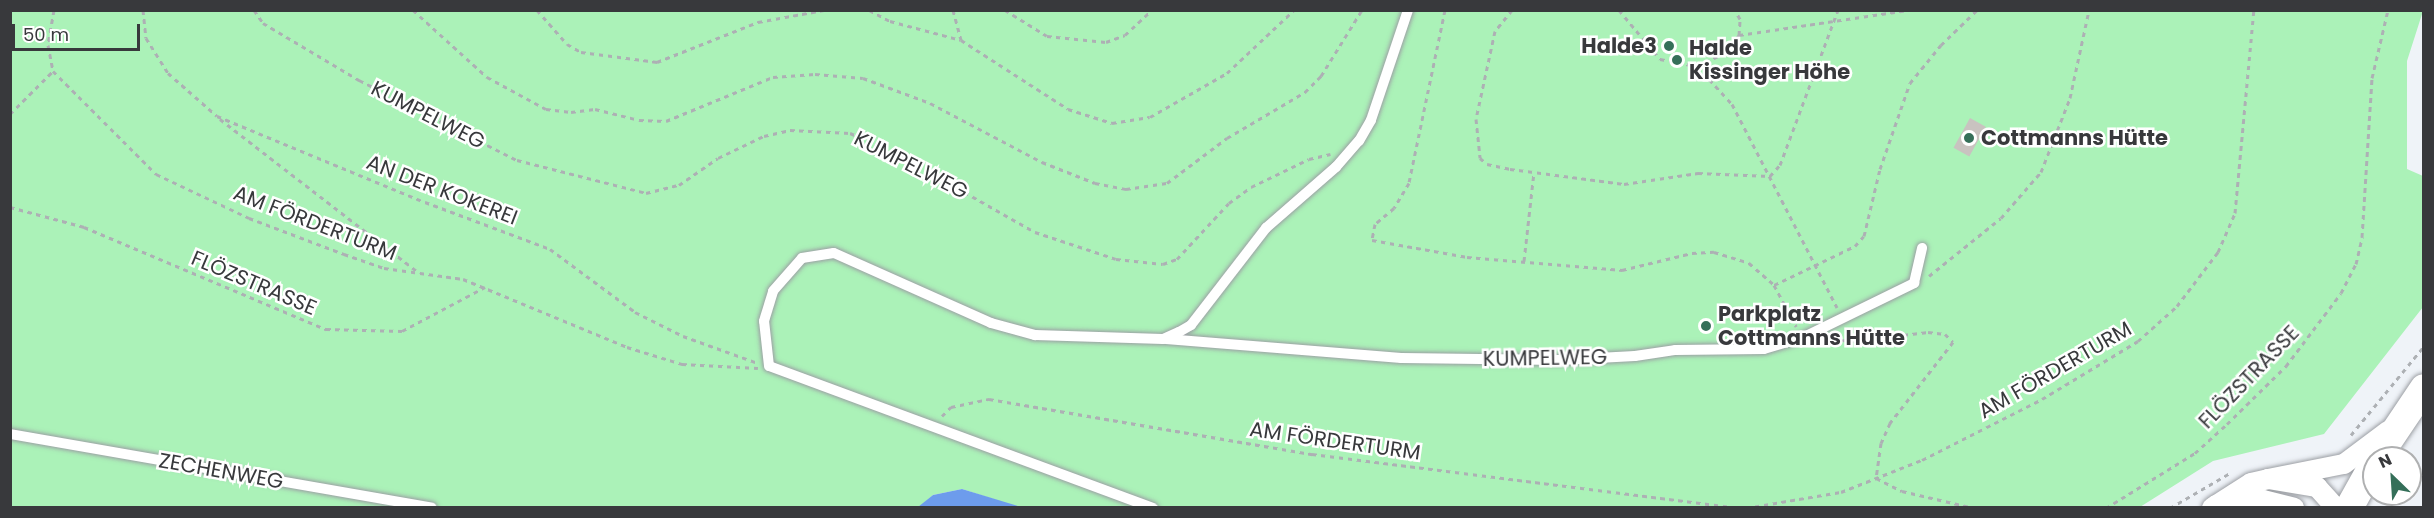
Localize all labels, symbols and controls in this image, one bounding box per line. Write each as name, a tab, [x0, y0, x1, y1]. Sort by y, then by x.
scale bar	[15, 12, 142, 50]
text: 50 m	[23, 22, 69, 47]
place label: Halde3	[1581, 33, 1657, 59]
place label: Halde Kissinger Höhe	[1689, 35, 1850, 85]
marker: Halde3	[1662, 39, 1676, 53]
marker: Halde Kissinger Höhe	[1670, 53, 1684, 67]
street label: KUMPELWEG	[367, 76, 489, 154]
place label: Cottmanns Hütte	[1981, 125, 2168, 151]
street label: KUMPELWEG	[850, 126, 972, 204]
marker: Cottmanns Hütte	[1962, 131, 1976, 145]
street label: AN DER KOKEREI	[363, 150, 521, 230]
street label: AM FÖRDERTURM	[230, 180, 400, 266]
street label: FLÖZSTRASSE	[188, 245, 320, 321]
place label: Parkplatz Cottmanns Hütte	[1718, 301, 1905, 351]
street label: AM FÖRDERTURM	[1974, 316, 2136, 424]
marker: Parkplatz Cottmanns Hütte	[1699, 319, 1713, 333]
street label: FLÖZSTRASSE	[2194, 320, 2304, 434]
street label: KUMPELWEG	[1483, 344, 1607, 372]
street label: AM FÖRDERTURM	[1248, 417, 1422, 465]
north arrow	[2362, 446, 2422, 506]
street label: ZECHENWEG	[157, 448, 285, 494]
text: N	[2375, 448, 2395, 474]

